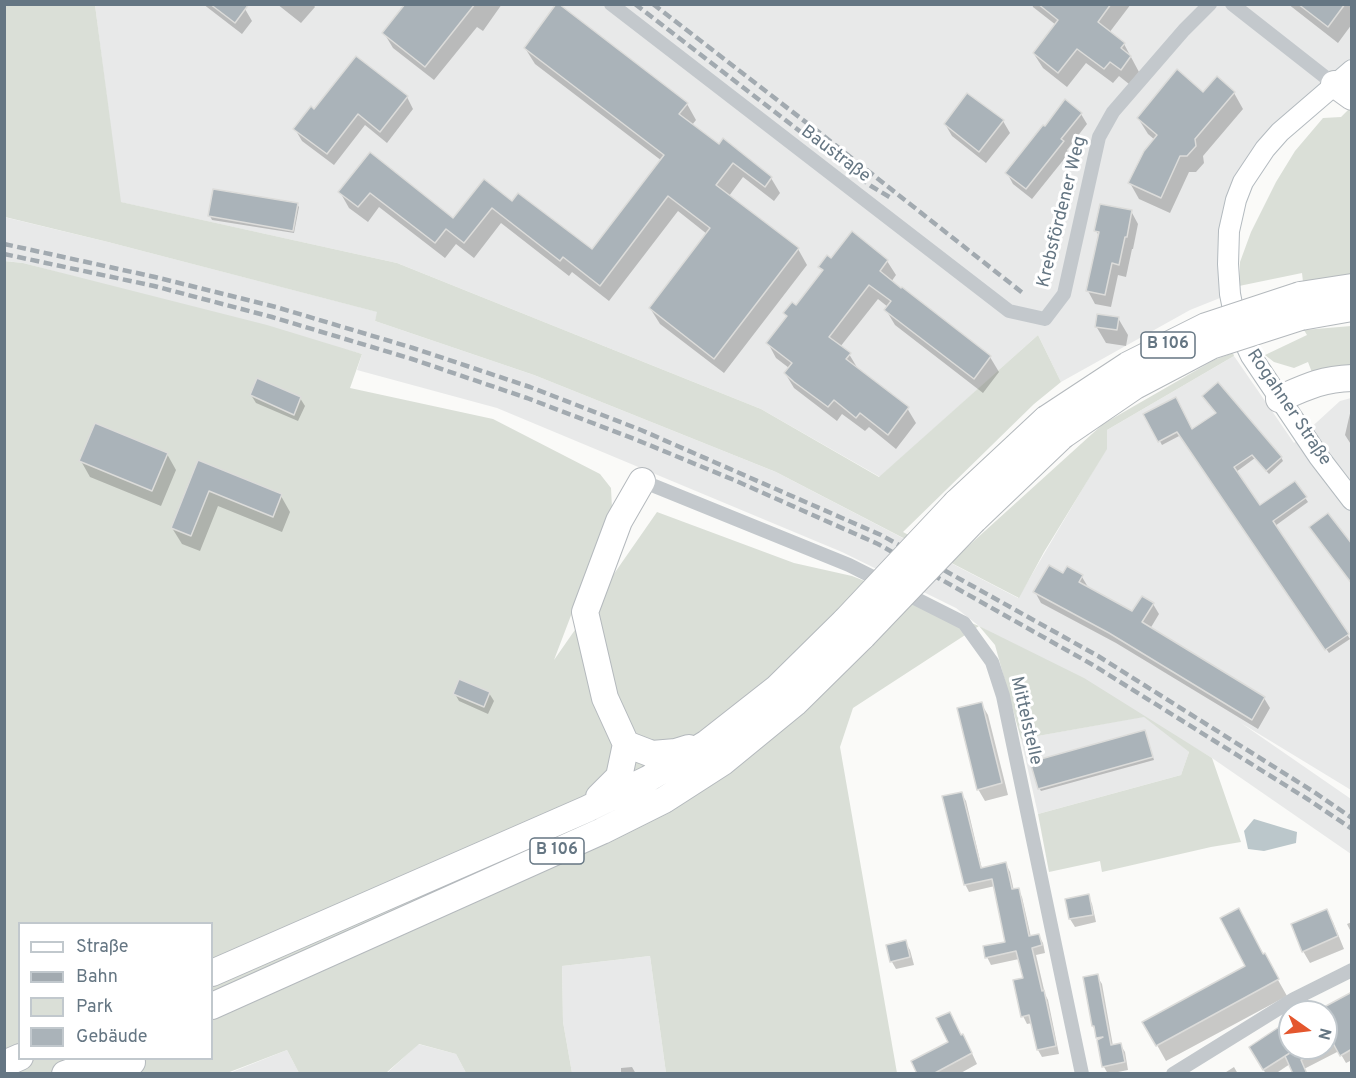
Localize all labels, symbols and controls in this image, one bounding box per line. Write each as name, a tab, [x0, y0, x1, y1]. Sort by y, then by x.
street label: Baustraße	[796, 122, 874, 188]
street label: Krebsfördener Weg	[1034, 134, 1092, 290]
road number: B 106	[1141, 332, 1195, 358]
street label: Rogahner Straße	[1241, 346, 1335, 470]
street label: Mittelstelle	[1004, 675, 1046, 767]
road number: B 106	[530, 838, 584, 864]
legend	[18, 922, 213, 1060]
text: Straße	[76, 936, 128, 959]
text: Bahn	[76, 966, 118, 989]
text: Park	[76, 996, 113, 1019]
north arrow	[1278, 1000, 1338, 1060]
text: Gebäude	[76, 1026, 148, 1049]
text: N	[1312, 1026, 1335, 1042]

